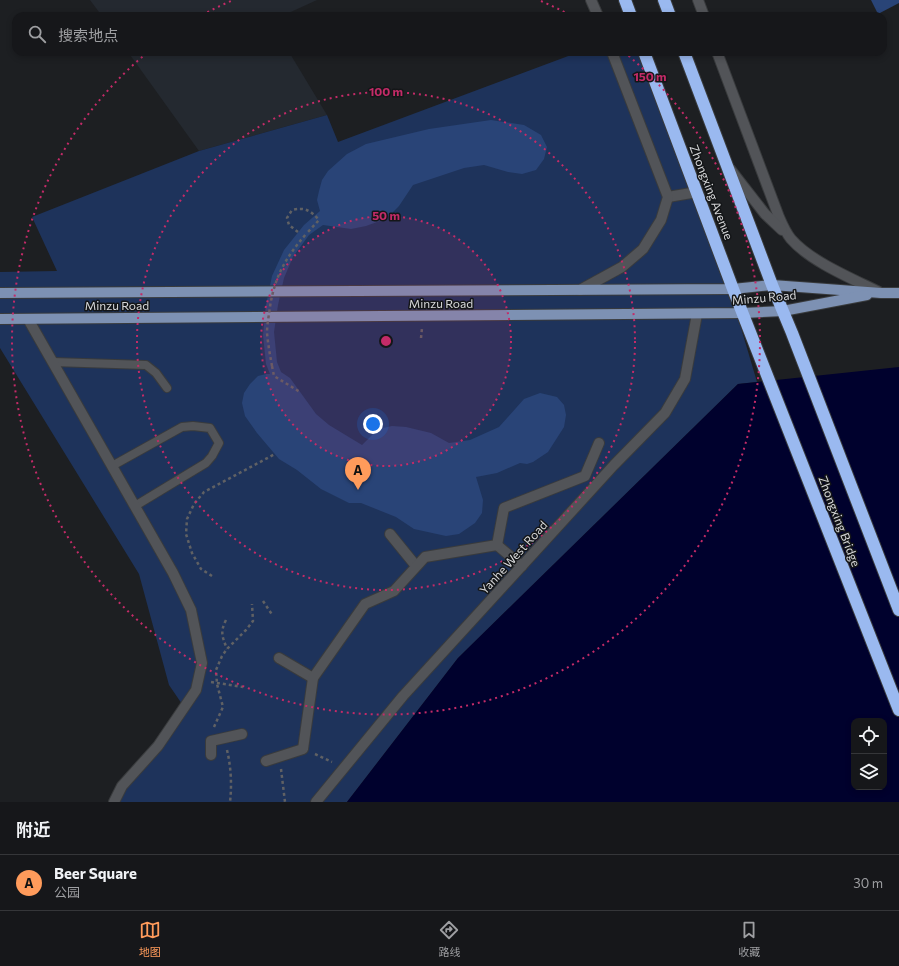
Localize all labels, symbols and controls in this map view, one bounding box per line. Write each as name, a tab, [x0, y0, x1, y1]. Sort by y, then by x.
search box	[12, 12, 887, 56]
icon: search	[26, 23, 48, 45]
text: 搜索地点	[58, 26, 118, 44]
text: 150 m	[633, 69, 667, 83]
text: 100 m	[369, 84, 403, 98]
street label: Zhongxing Avenue	[687, 143, 737, 241]
text: 50 m	[372, 208, 400, 222]
street label: Minzu Road	[731, 287, 797, 307]
street label: Minzu Road	[409, 296, 473, 310]
street label: Minzu Road	[85, 298, 149, 312]
centre of rings	[379, 334, 393, 348]
your location	[363, 414, 383, 434]
pin: A	[345, 457, 371, 490]
street label: Zhongxing Bridge	[816, 474, 864, 568]
street label: Yanhe West Road	[476, 517, 550, 596]
map controls	[851, 718, 887, 790]
button: locate	[851, 718, 887, 754]
button: layers	[851, 754, 887, 790]
text: 附近	[16, 819, 50, 840]
text: Beer Square	[54, 864, 137, 882]
text: A	[24, 875, 34, 891]
text: 30 m	[853, 875, 883, 891]
text: 公园	[54, 884, 80, 900]
tab: 地图	[139, 919, 161, 959]
tab: 路线	[438, 919, 460, 959]
tab: 收藏	[738, 919, 760, 959]

